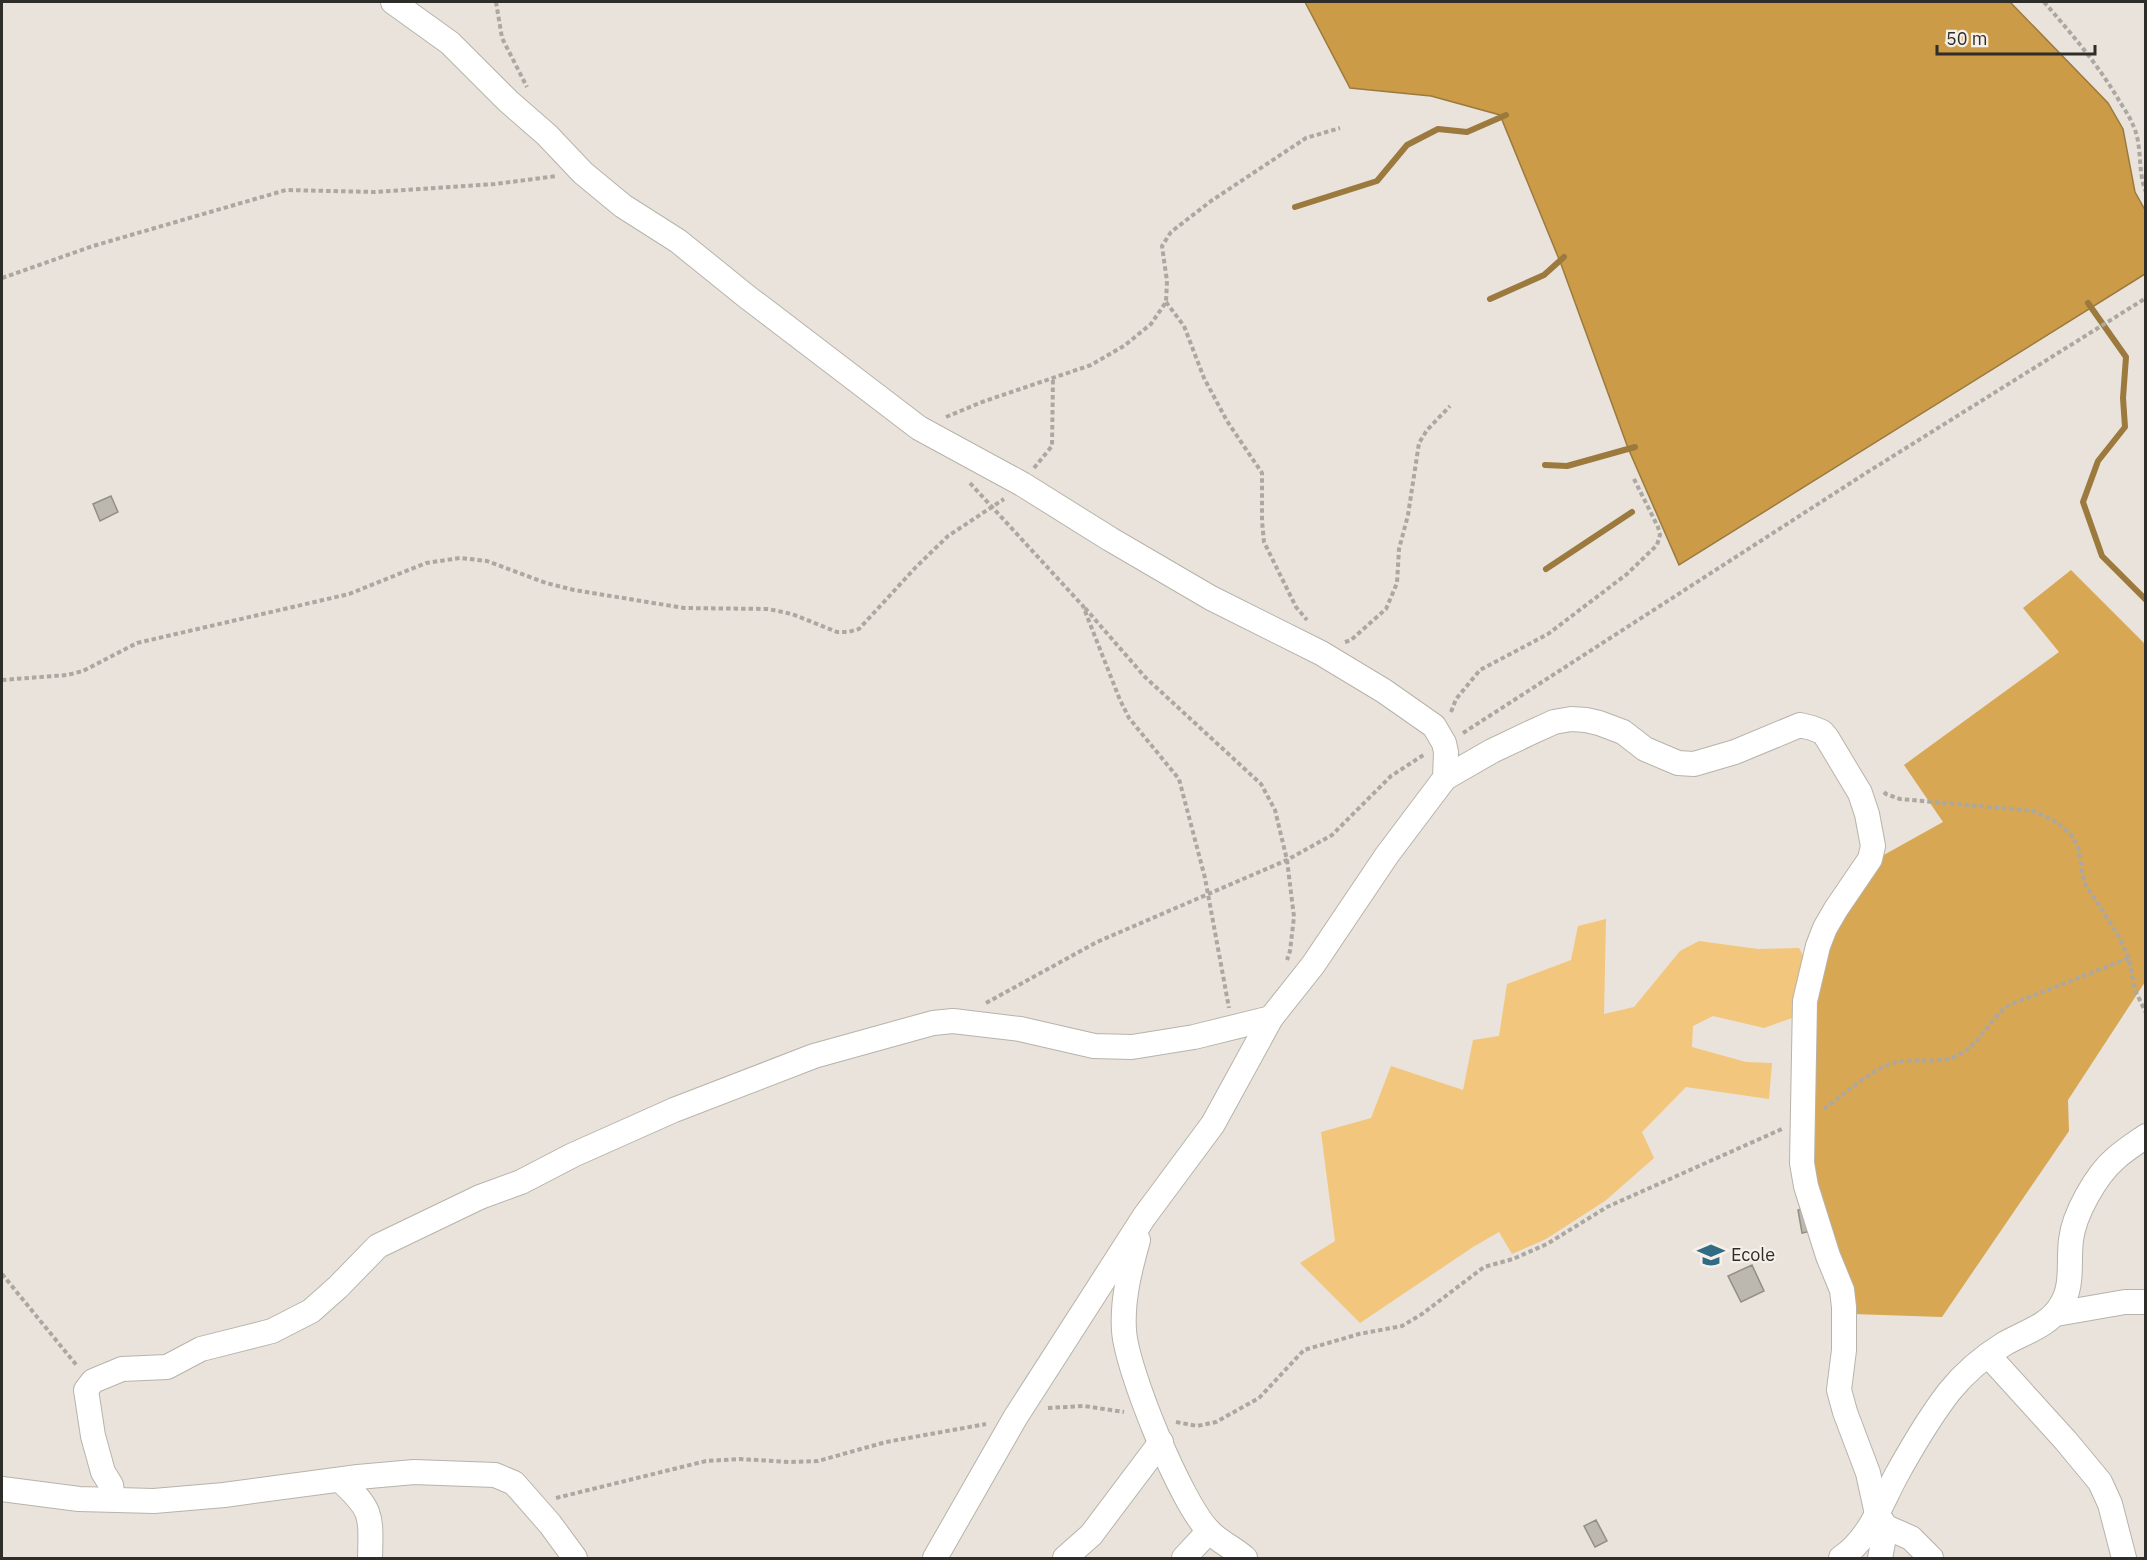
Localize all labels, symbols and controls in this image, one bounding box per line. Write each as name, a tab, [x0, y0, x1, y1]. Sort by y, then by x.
scale bar	[1937, 18, 2094, 56]
text: 50 m	[1946, 27, 1988, 50]
school or university icon: Ecole	[1696, 1240, 1726, 1270]
place label: Ecole	[1731, 1243, 1775, 1266]

